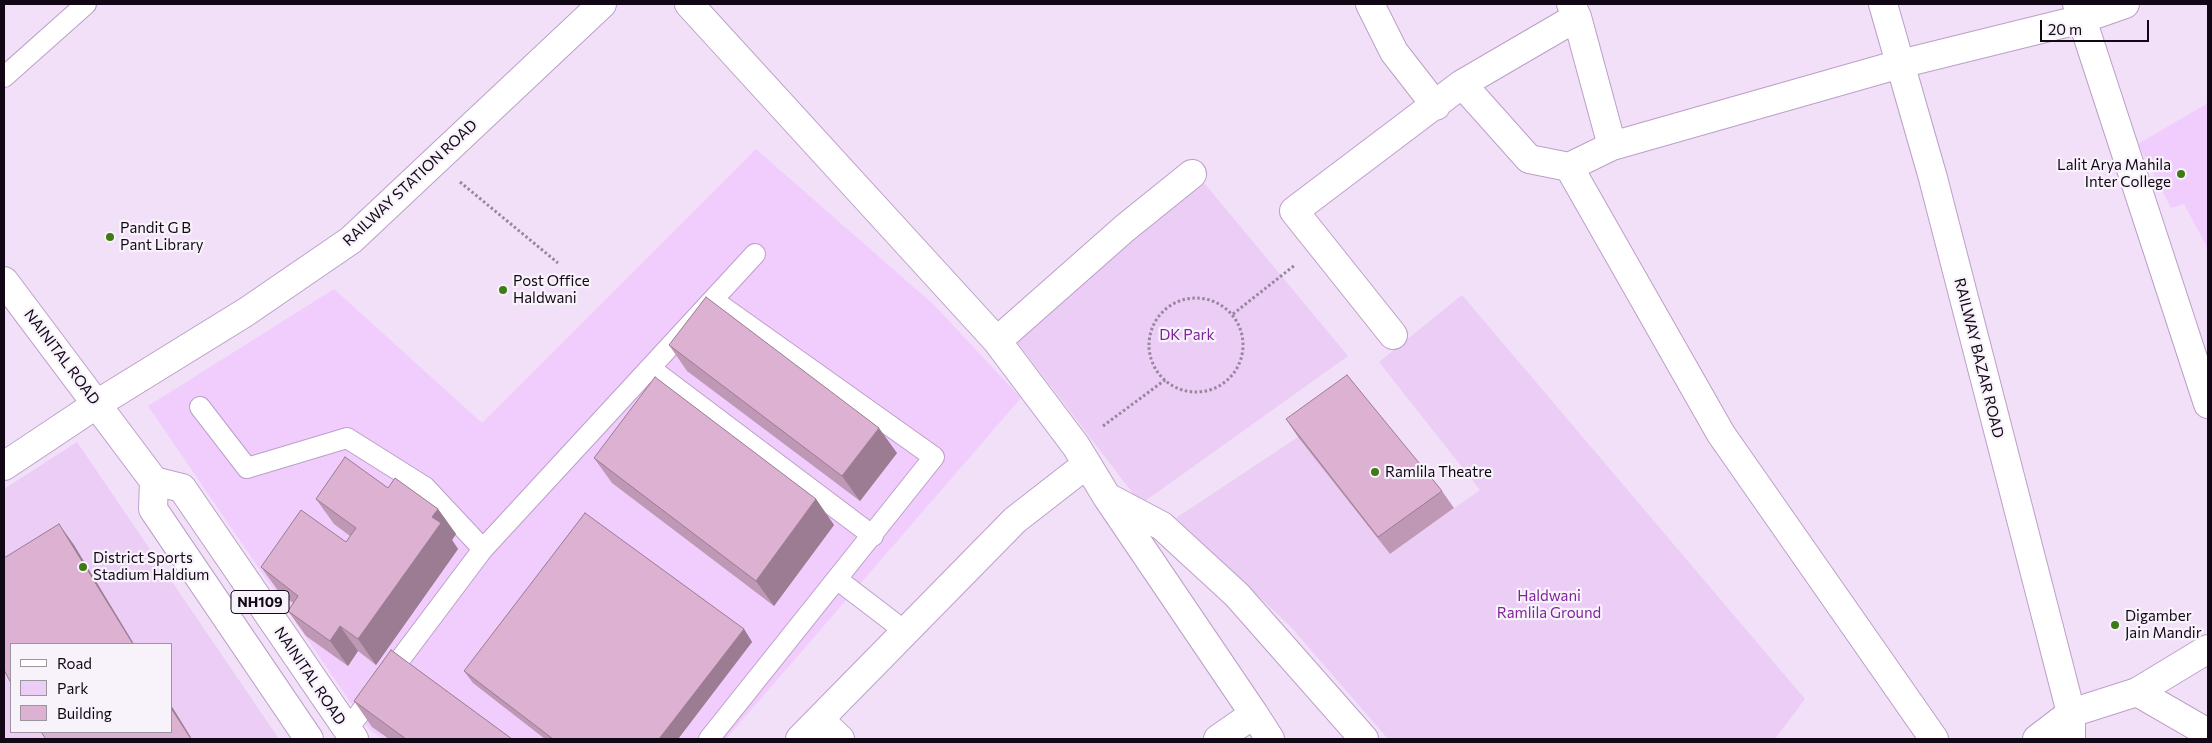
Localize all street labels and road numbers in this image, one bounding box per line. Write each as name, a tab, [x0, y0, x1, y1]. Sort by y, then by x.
street label: RAILWAY STATION ROAD	[339, 116, 481, 250]
street label: RAILWAY BAZAR ROAD	[1950, 276, 2008, 440]
street label: NAINITAL ROAD	[20, 306, 104, 408]
road number: NH109	[231, 590, 289, 614]
street label: NAINITAL ROAD	[271, 624, 349, 728]

